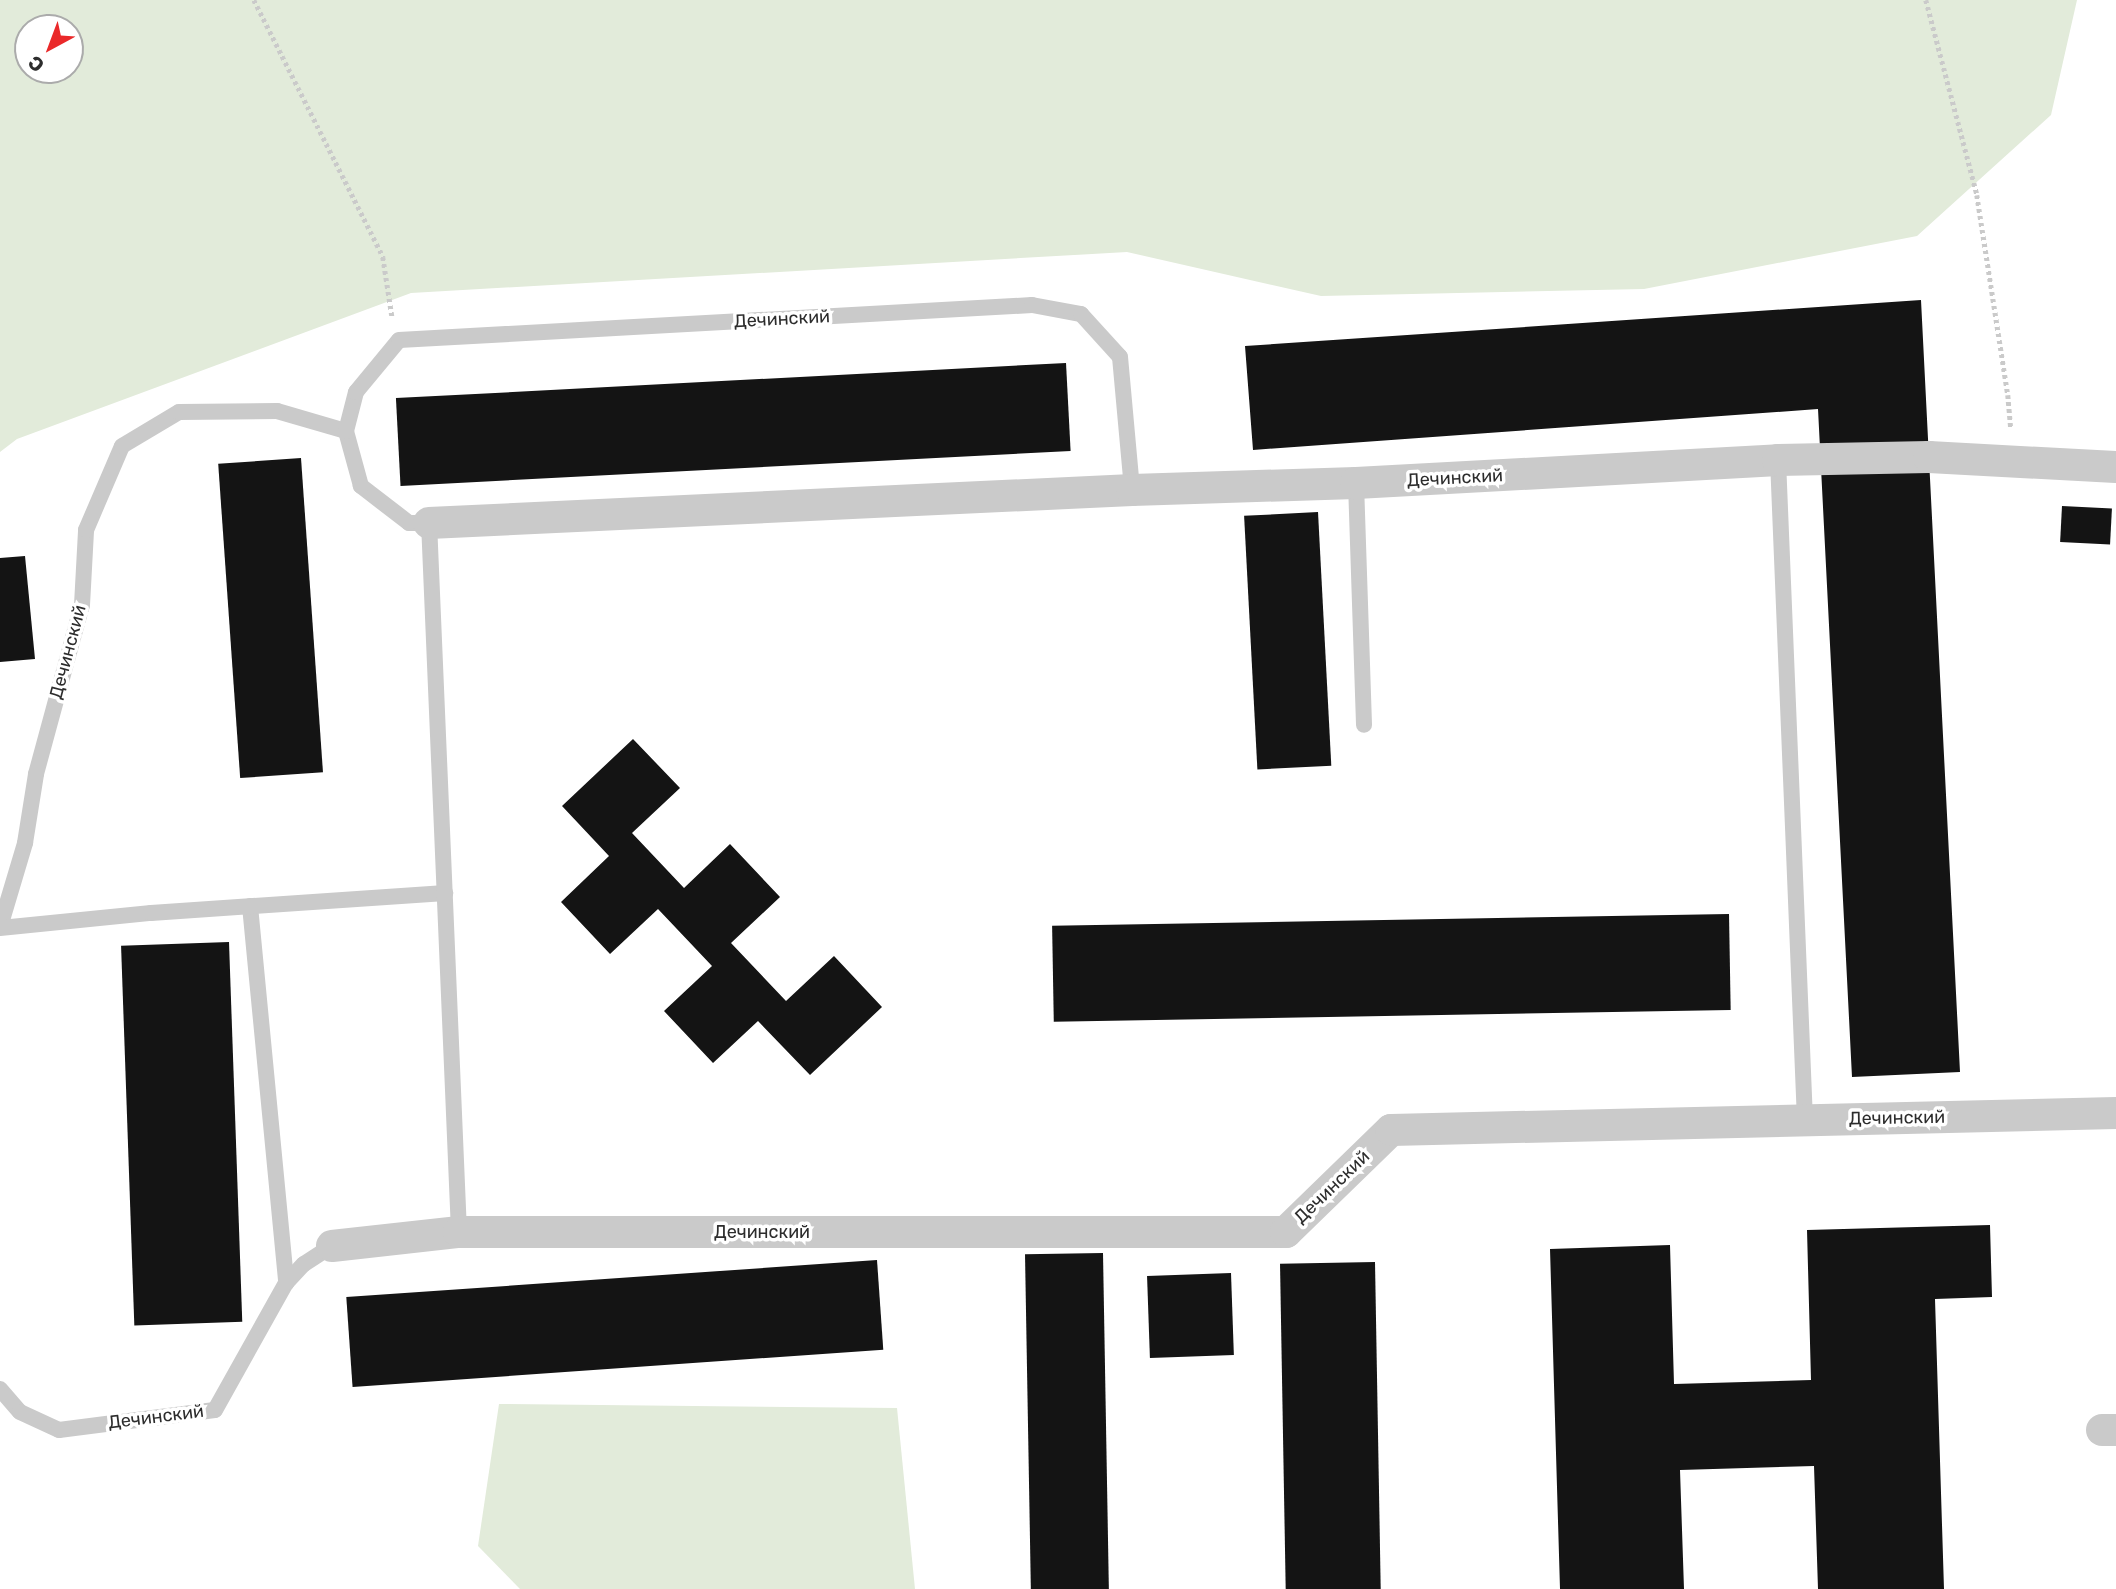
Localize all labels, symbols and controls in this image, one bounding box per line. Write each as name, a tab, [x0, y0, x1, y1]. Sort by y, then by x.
north arrow	[14, 14, 84, 84]
text: С	[24, 51, 49, 77]
street label: Дечинский	[733, 306, 831, 332]
street label: Дечинский	[1406, 465, 1504, 491]
street label: Дечинский	[45, 603, 91, 701]
street label: Дечинский	[1849, 1106, 1945, 1130]
street label: Дечинский	[1290, 1146, 1374, 1228]
street label: Дечинский	[714, 1221, 810, 1243]
street label: Дечинский	[107, 1400, 205, 1434]

